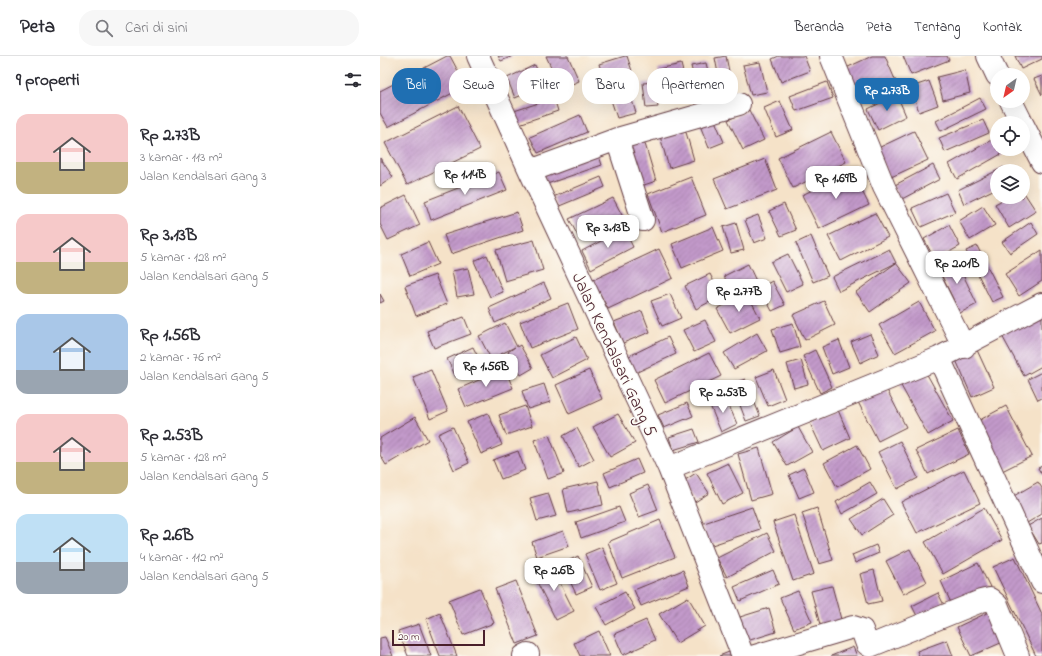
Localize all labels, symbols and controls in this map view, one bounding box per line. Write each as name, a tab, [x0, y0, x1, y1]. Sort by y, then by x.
search box	[79, 10, 359, 46]
text: Peta	[20, 14, 55, 41]
icon: search	[93, 17, 115, 39]
text: Cari di sini	[125, 17, 188, 39]
text: Beranda	[794, 17, 844, 38]
text: Peta	[866, 17, 892, 38]
text: Tentang	[914, 17, 961, 38]
text: Kontak	[983, 17, 1022, 38]
text: 9 properti	[16, 68, 80, 93]
chip: Beli	[392, 68, 441, 104]
chip: Sewa	[449, 68, 509, 104]
chip: Filter	[517, 68, 574, 104]
chip: Baru	[582, 68, 639, 104]
chip: Apartemen	[647, 68, 738, 104]
north arrow	[990, 68, 1030, 108]
map controls	[990, 68, 1030, 204]
icon: filters	[342, 69, 364, 91]
pin: Rp 2.73B	[846, 78, 928, 112]
text: Rp 2.73B	[864, 81, 910, 100]
button: locate	[990, 116, 1030, 156]
text: Rp 2.73B	[140, 123, 200, 148]
icon: home	[48, 130, 96, 178]
text: 3 kamar · 113 m²	[140, 148, 223, 167]
pin: Rp 1.14B	[424, 162, 506, 196]
button: layers	[990, 164, 1030, 204]
text: Rp 1.14B	[444, 165, 486, 184]
pin: Rp 1.69B	[795, 166, 877, 200]
text: Jalan Kendalsari Gang 3	[140, 167, 267, 186]
text: Rp 1.69B	[815, 169, 857, 188]
pin: Rp 3.13B	[567, 215, 649, 249]
text: Rp 3.13B	[586, 218, 630, 237]
text: Rp 3.13B	[140, 223, 197, 248]
icon: home	[48, 230, 96, 278]
text: 5 kamar · 128 m²	[140, 248, 226, 267]
pin: Rp 2.01B	[916, 251, 998, 285]
text: Rp 2.01B	[934, 254, 980, 273]
text: Jalan Kendalsari Gang 5	[140, 267, 269, 286]
street label: Jalan Kendalsari Gang 5	[563, 269, 663, 441]
pin: Rp 2.77B	[698, 279, 780, 313]
text: Rp 2.77B	[716, 282, 762, 301]
text: Rp 1.56B	[140, 323, 200, 348]
icon: home	[48, 330, 96, 378]
text: 2 kamar · 76 m²	[140, 348, 221, 367]
pin: Rp 1.56B	[445, 354, 527, 388]
text: Rp 1.56B	[463, 357, 509, 376]
text: Jalan Kendalsari Gang 5	[140, 367, 269, 386]
pin: Rp 2.53B	[682, 380, 764, 414]
text: Rp 2.53B	[699, 383, 747, 402]
text: Rp 2.53B	[140, 423, 203, 448]
icon: home	[48, 430, 96, 478]
text: 5 kamar · 128 m²	[140, 448, 226, 467]
text: Jalan Kendalsari Gang 5	[140, 467, 269, 486]
text: Rp 2.6B	[140, 523, 194, 548]
icon: home	[48, 530, 96, 578]
text: 4 kamar · 112 m²	[140, 548, 224, 567]
pin: Rp 2.6B	[517, 558, 591, 592]
text: Rp 2.6B	[533, 561, 575, 580]
text: Jalan Kendalsari Gang 5	[140, 567, 269, 586]
scale bar	[392, 628, 485, 647]
text: 20 m	[398, 629, 420, 645]

